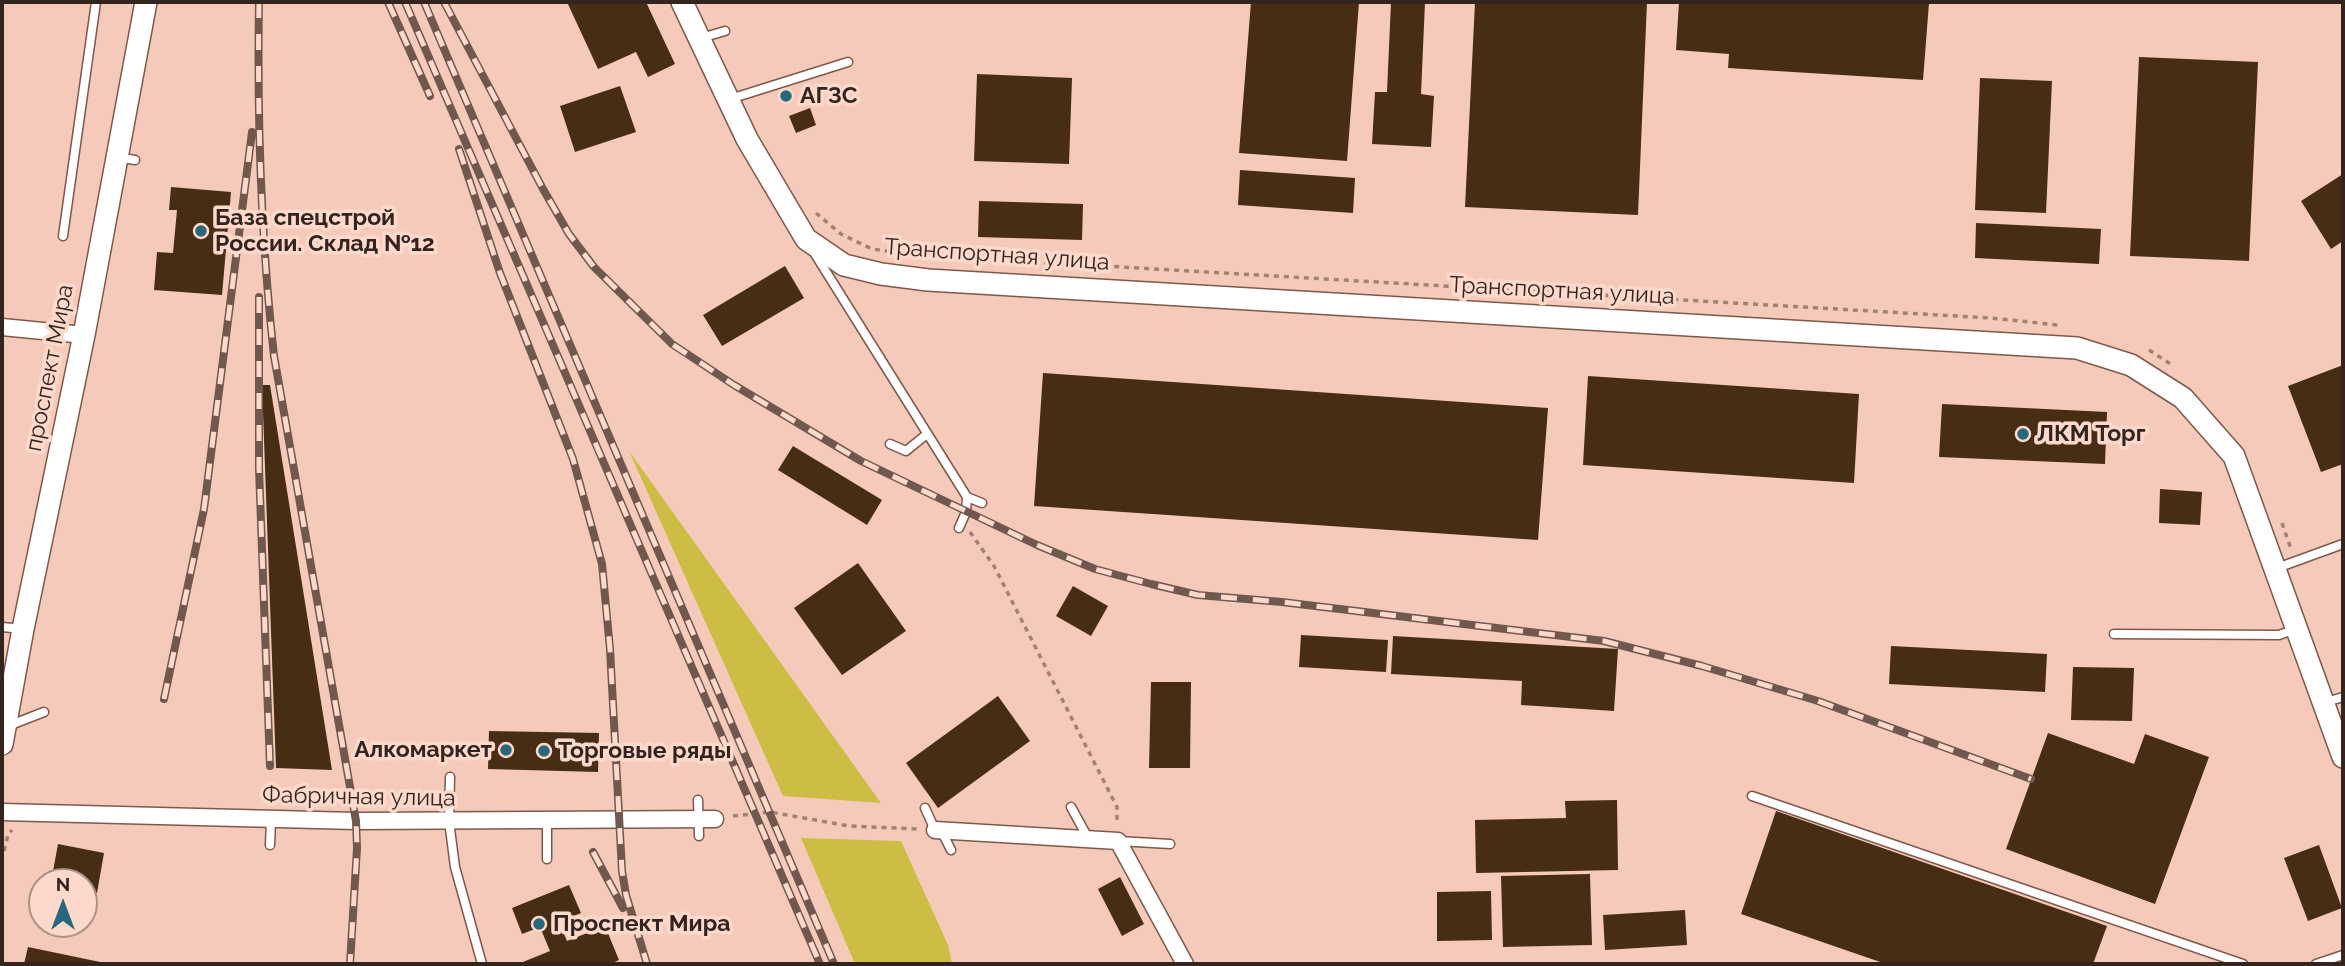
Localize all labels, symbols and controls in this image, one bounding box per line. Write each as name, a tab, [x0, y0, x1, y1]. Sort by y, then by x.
place label: АГЗС	[800, 82, 857, 110]
marker: АГЗС	[778, 88, 794, 104]
place label: База спецстрой России. Склад №12	[215, 204, 435, 258]
marker: База спецстрой России. Склад №12	[193, 223, 209, 239]
street label: Транспортная улица	[884, 233, 1110, 277]
street label: Транспортная улица	[1449, 271, 1675, 311]
street label: проспект Мира	[20, 282, 80, 454]
place label: ЛКМ Торг	[2037, 420, 2145, 448]
marker: ЛКМ Торг	[2015, 426, 2031, 442]
place label: Алкомаркет	[354, 736, 492, 764]
place label: Торговые ряды	[558, 737, 731, 765]
marker: Алкомаркет	[498, 742, 514, 758]
marker: Торговые ряды	[536, 743, 552, 759]
street label: Фабричная улица	[262, 782, 456, 812]
north arrow	[28, 868, 98, 938]
text: N	[56, 873, 70, 895]
place label: Проспект Мира	[553, 910, 730, 938]
marker: Проспект Мира	[531, 916, 547, 932]

